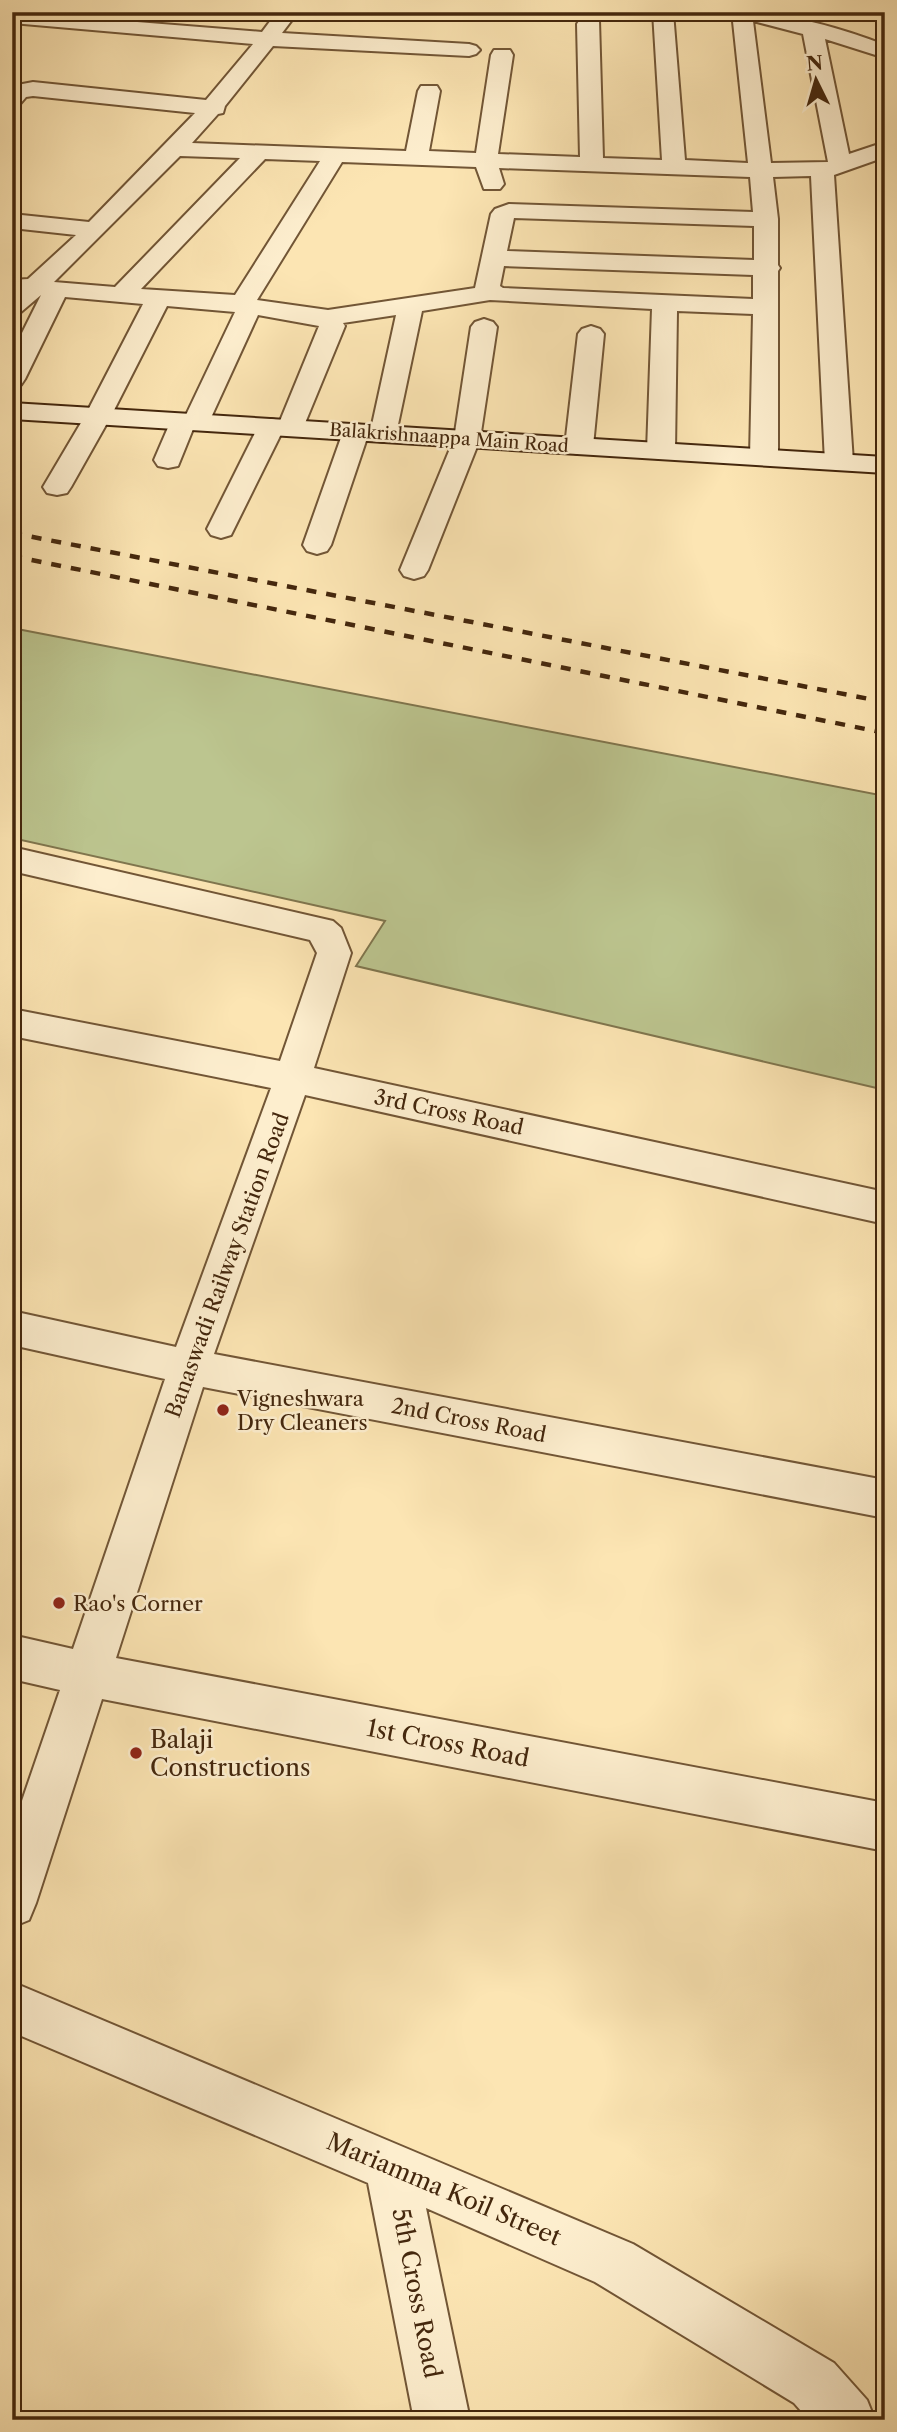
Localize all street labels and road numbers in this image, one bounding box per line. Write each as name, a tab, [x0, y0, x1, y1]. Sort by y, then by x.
street label: Balakrishnaappa Main Road	[329, 419, 569, 457]
street label: 3rd Cross Road	[372, 1084, 526, 1140]
street label: Banaswadi Railway Station Road	[160, 1109, 294, 1421]
street label: 2nd Cross Road	[390, 1393, 549, 1447]
street label: 1st Cross Road	[364, 1713, 532, 1773]
street label: Mariamma Koil Street	[323, 2126, 566, 2252]
street label: 5th Cross Road	[386, 2206, 448, 2381]

